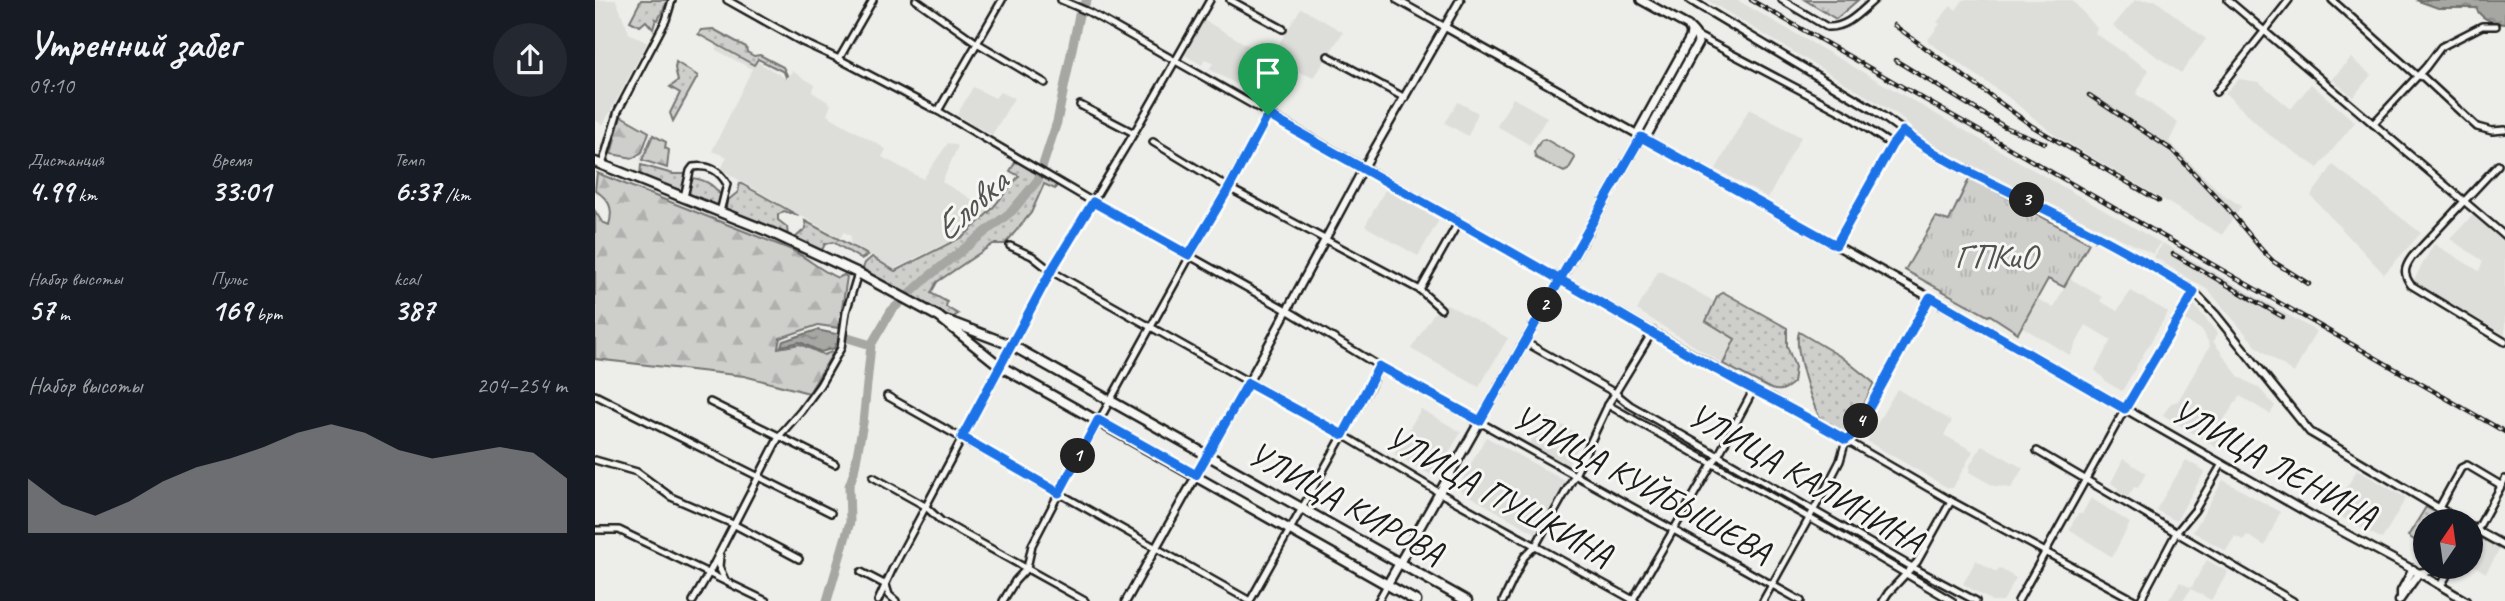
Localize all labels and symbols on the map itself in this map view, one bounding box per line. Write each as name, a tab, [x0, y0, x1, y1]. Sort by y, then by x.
pin	[1238, 43, 1298, 115]
water label: Еловка	[923, 157, 1020, 251]
pin: 3	[2009, 182, 2045, 218]
park label: ГПКиО	[1955, 234, 2041, 279]
pin: 2	[1527, 288, 1563, 322]
street label: УЛИЦА ЛЕНИНА	[2163, 388, 2386, 539]
street label: УЛИЦА КАЛИНИНА	[1680, 392, 1933, 564]
street label: УЛИЦА КУЙБЫШЕВА	[1505, 394, 1781, 575]
pin: 4	[1843, 404, 1879, 438]
street label: УЛИЦА ПУШКИНА	[1377, 415, 1622, 578]
street label: УЛИЦА КИРОВА	[1240, 431, 1453, 576]
pin: 1	[1061, 438, 1095, 474]
north arrow	[2413, 509, 2483, 579]

